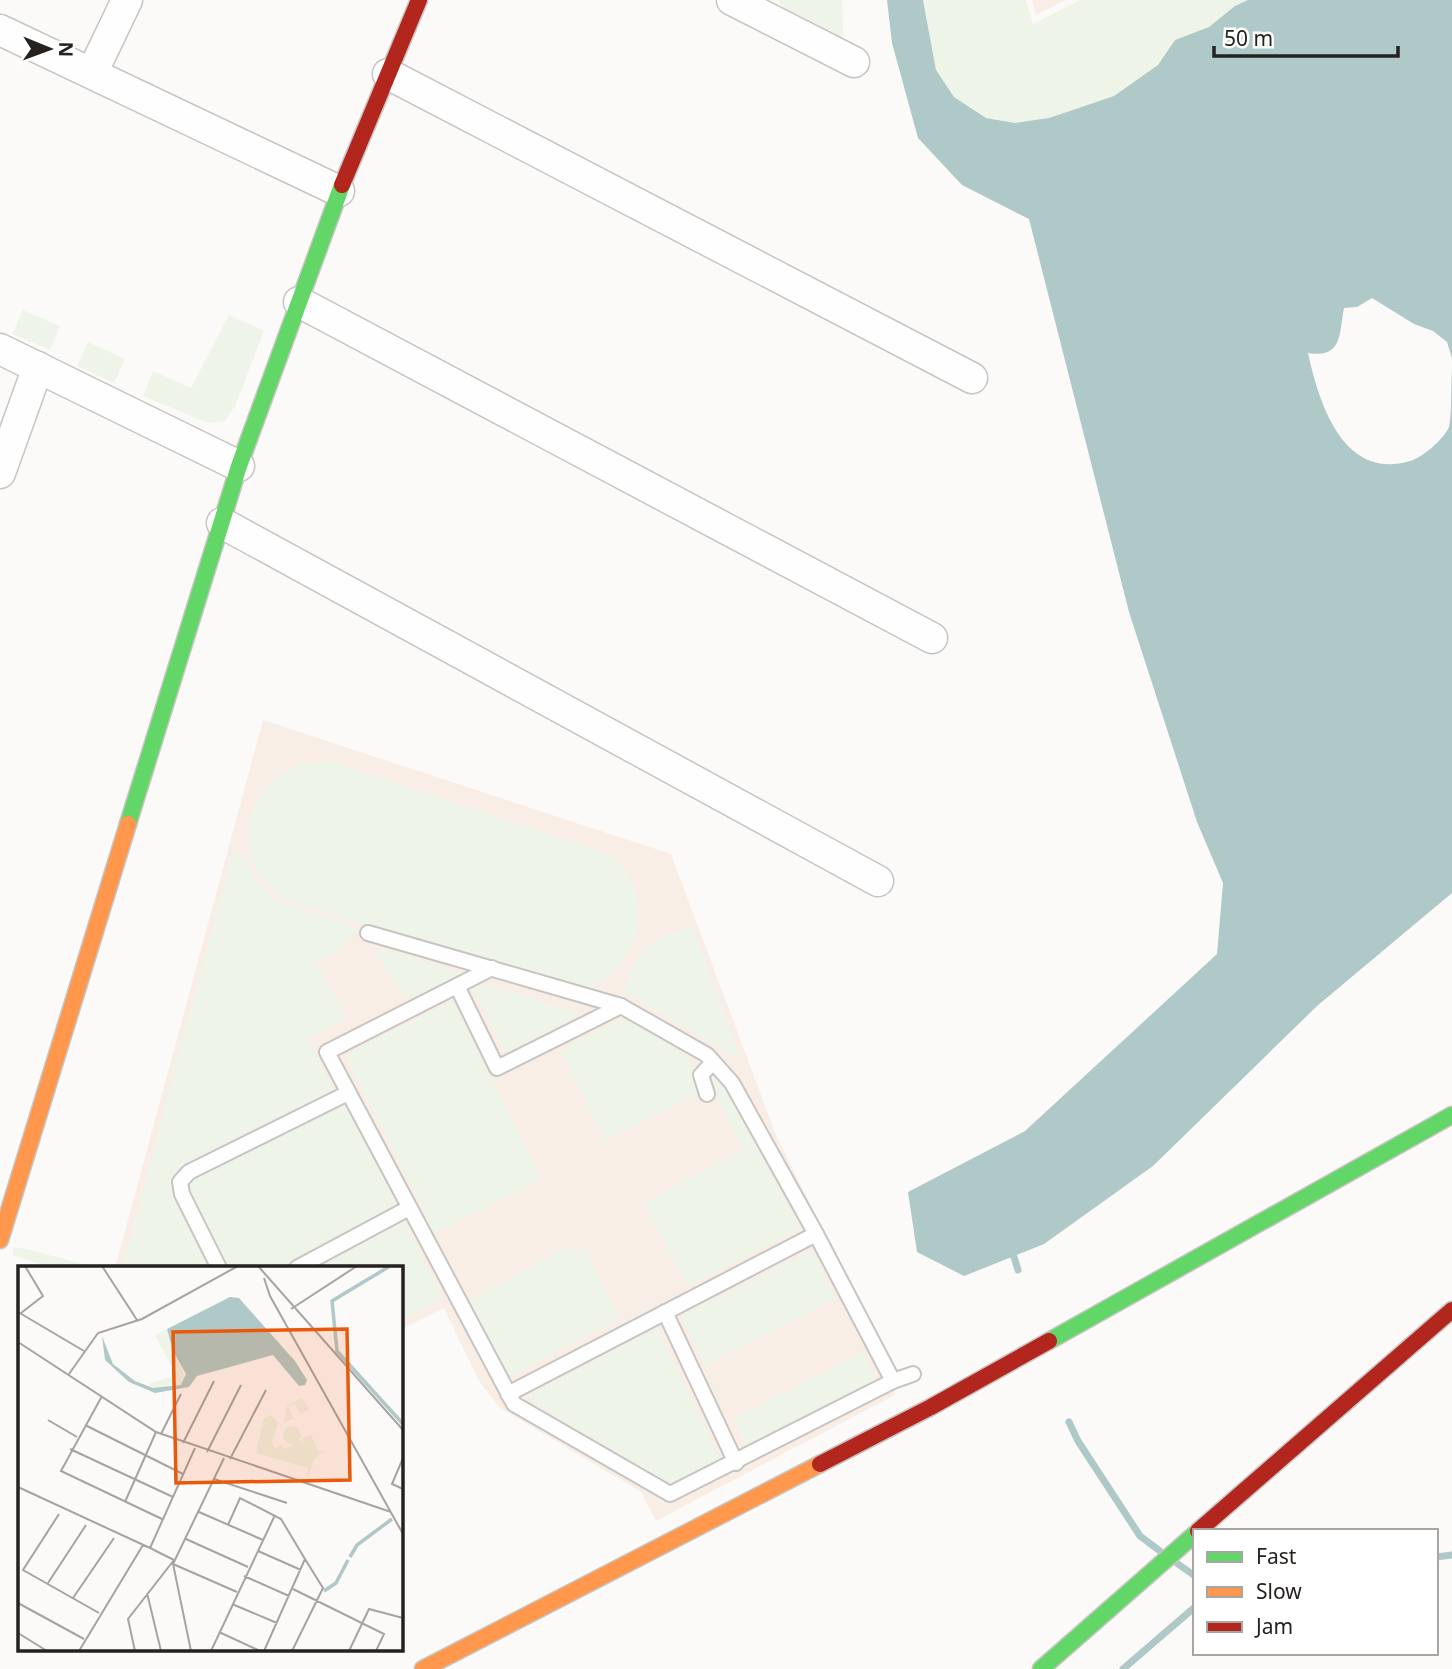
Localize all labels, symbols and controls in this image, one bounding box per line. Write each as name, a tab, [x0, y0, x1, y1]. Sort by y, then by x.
north arrow	[14, 14, 84, 84]
scale bar	[1214, 14, 1398, 58]
text: 50 m	[1224, 24, 1273, 52]
text: N	[53, 41, 79, 57]
inset map	[18, 1266, 402, 1652]
legend	[1193, 1529, 1438, 1655]
text: Fast	[1256, 1542, 1297, 1570]
text: Slow	[1256, 1577, 1302, 1605]
text: Jam	[1254, 1612, 1293, 1640]

